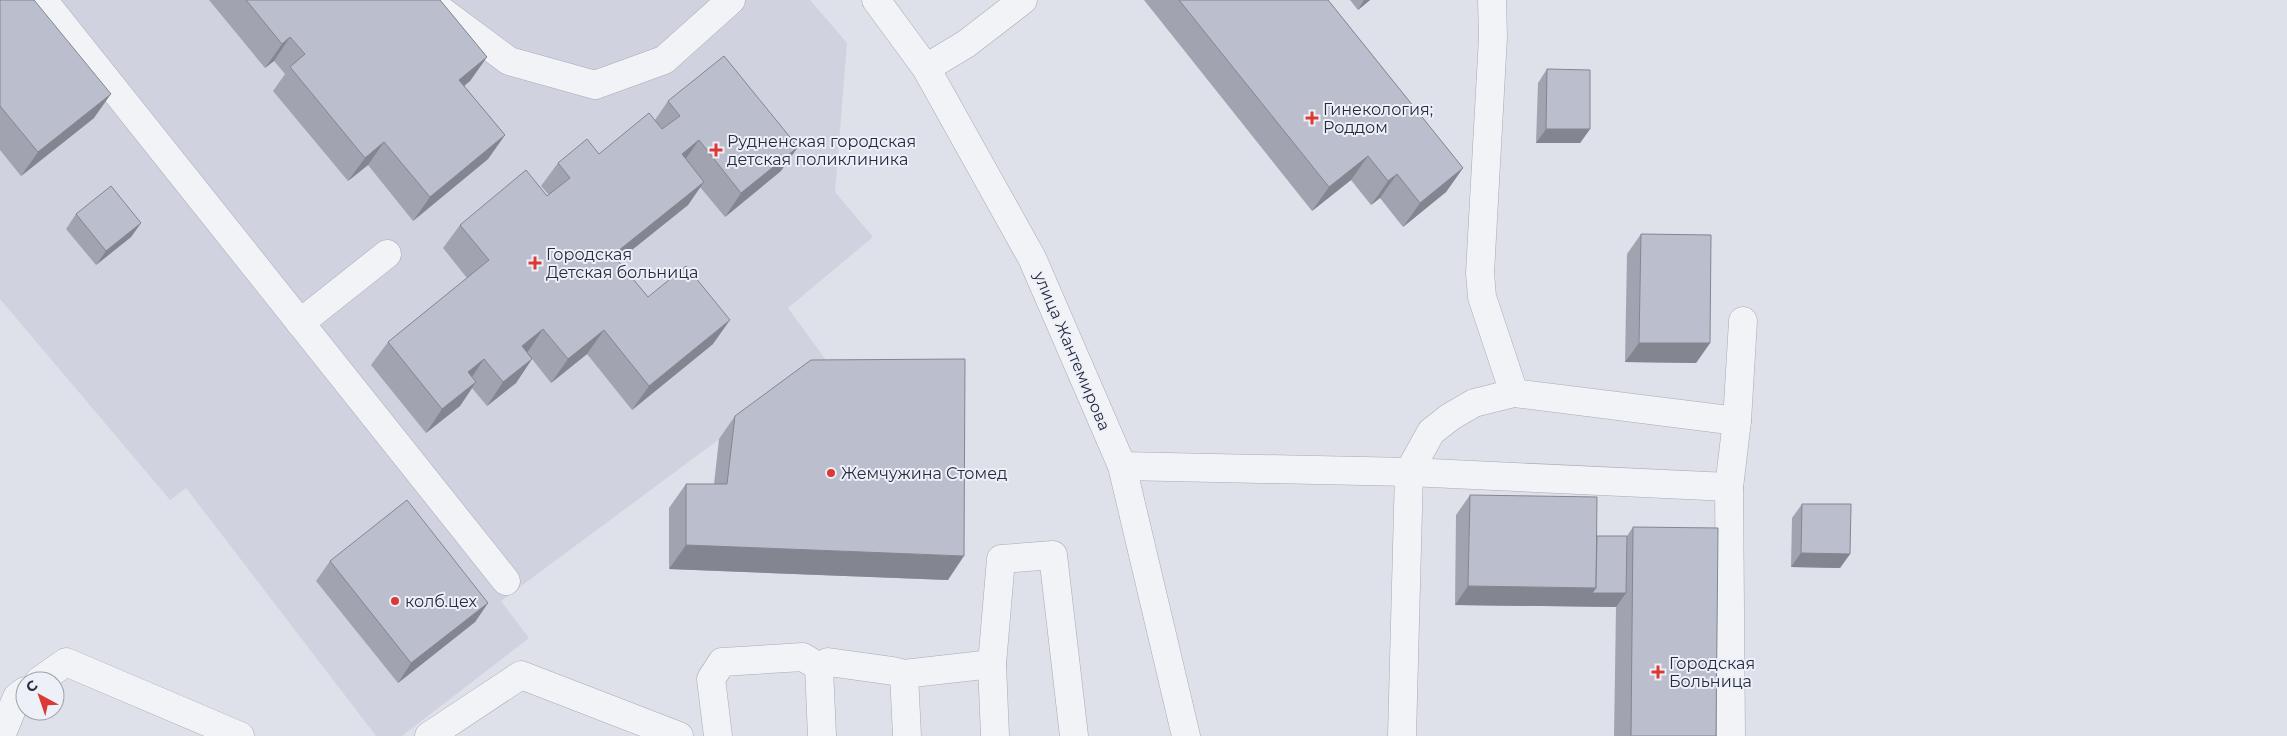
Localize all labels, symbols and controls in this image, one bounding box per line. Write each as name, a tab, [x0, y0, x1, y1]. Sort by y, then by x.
place label: Гинекология; Роддом	[1323, 100, 1433, 137]
marker: Гинекология; Роддом	[1305, 111, 1319, 125]
place label: Рудненская городская детская поликлиника	[727, 132, 916, 169]
marker: Рудненская городская детская поликлиника	[709, 143, 723, 157]
place label: Городская Детская больница	[546, 245, 698, 282]
marker: Городская Детская больница	[528, 256, 542, 270]
street label: улица Жантемирова	[1029, 268, 1114, 433]
place label: Жемчужина Стомед	[841, 464, 1007, 483]
marker: Жемчужина Стомед	[825, 467, 837, 479]
place label: колб.цех	[405, 592, 478, 611]
marker: колб.цех	[389, 595, 401, 607]
place label: Городская Больница	[1669, 654, 1755, 691]
marker: Городская Больница	[1651, 665, 1665, 679]
north arrow	[15, 671, 65, 721]
text: С	[22, 676, 41, 696]

